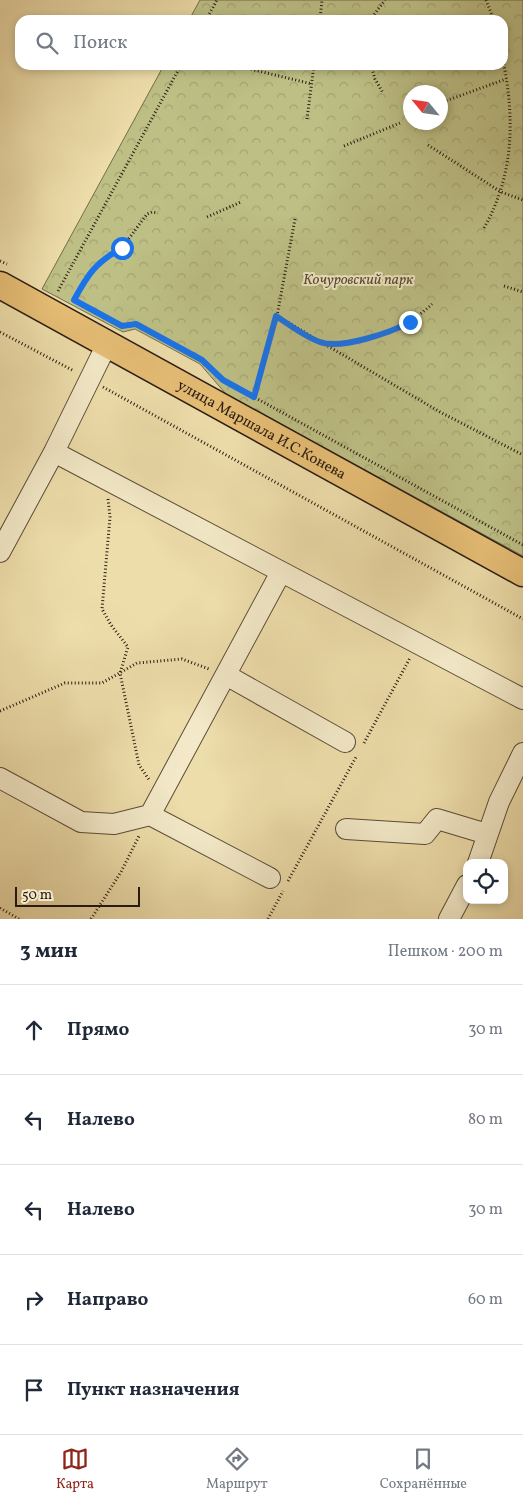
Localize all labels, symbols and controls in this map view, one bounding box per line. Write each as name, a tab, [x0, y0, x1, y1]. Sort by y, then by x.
search box	[15, 15, 508, 70]
icon: search	[33, 29, 61, 57]
text: Поиск	[73, 30, 127, 56]
north arrow	[403, 85, 448, 130]
route start	[111, 237, 134, 260]
park label: Кочуровский парк	[303, 270, 414, 291]
route end	[399, 311, 422, 334]
street label: улица Маршала И.С.Конева	[173, 376, 349, 486]
map controls	[463, 859, 508, 904]
button: locate	[463, 859, 508, 904]
scale bar	[15, 884, 140, 907]
text: 50 m	[22, 886, 52, 905]
text: 3 мин	[20, 937, 78, 966]
text: Пешком · 200 m	[388, 941, 503, 963]
icon: ahead	[20, 1016, 48, 1044]
text: Прямо	[67, 1017, 129, 1043]
text: 30 m	[468, 1019, 503, 1041]
icon: left	[20, 1106, 48, 1134]
text: Налево	[67, 1107, 135, 1133]
text: 80 m	[468, 1109, 503, 1131]
icon: left	[20, 1196, 48, 1224]
text: Налево	[67, 1197, 135, 1223]
text: 30 m	[468, 1199, 503, 1221]
icon: right	[20, 1286, 48, 1314]
text: Направо	[67, 1287, 149, 1313]
text: 60 m	[468, 1289, 503, 1311]
icon: arrive	[20, 1376, 48, 1404]
text: Пункт назначения	[67, 1377, 240, 1403]
tab: Карта	[56, 1445, 94, 1494]
tab: Маршрут	[206, 1445, 268, 1494]
tab: Сохранённые	[380, 1445, 467, 1494]

